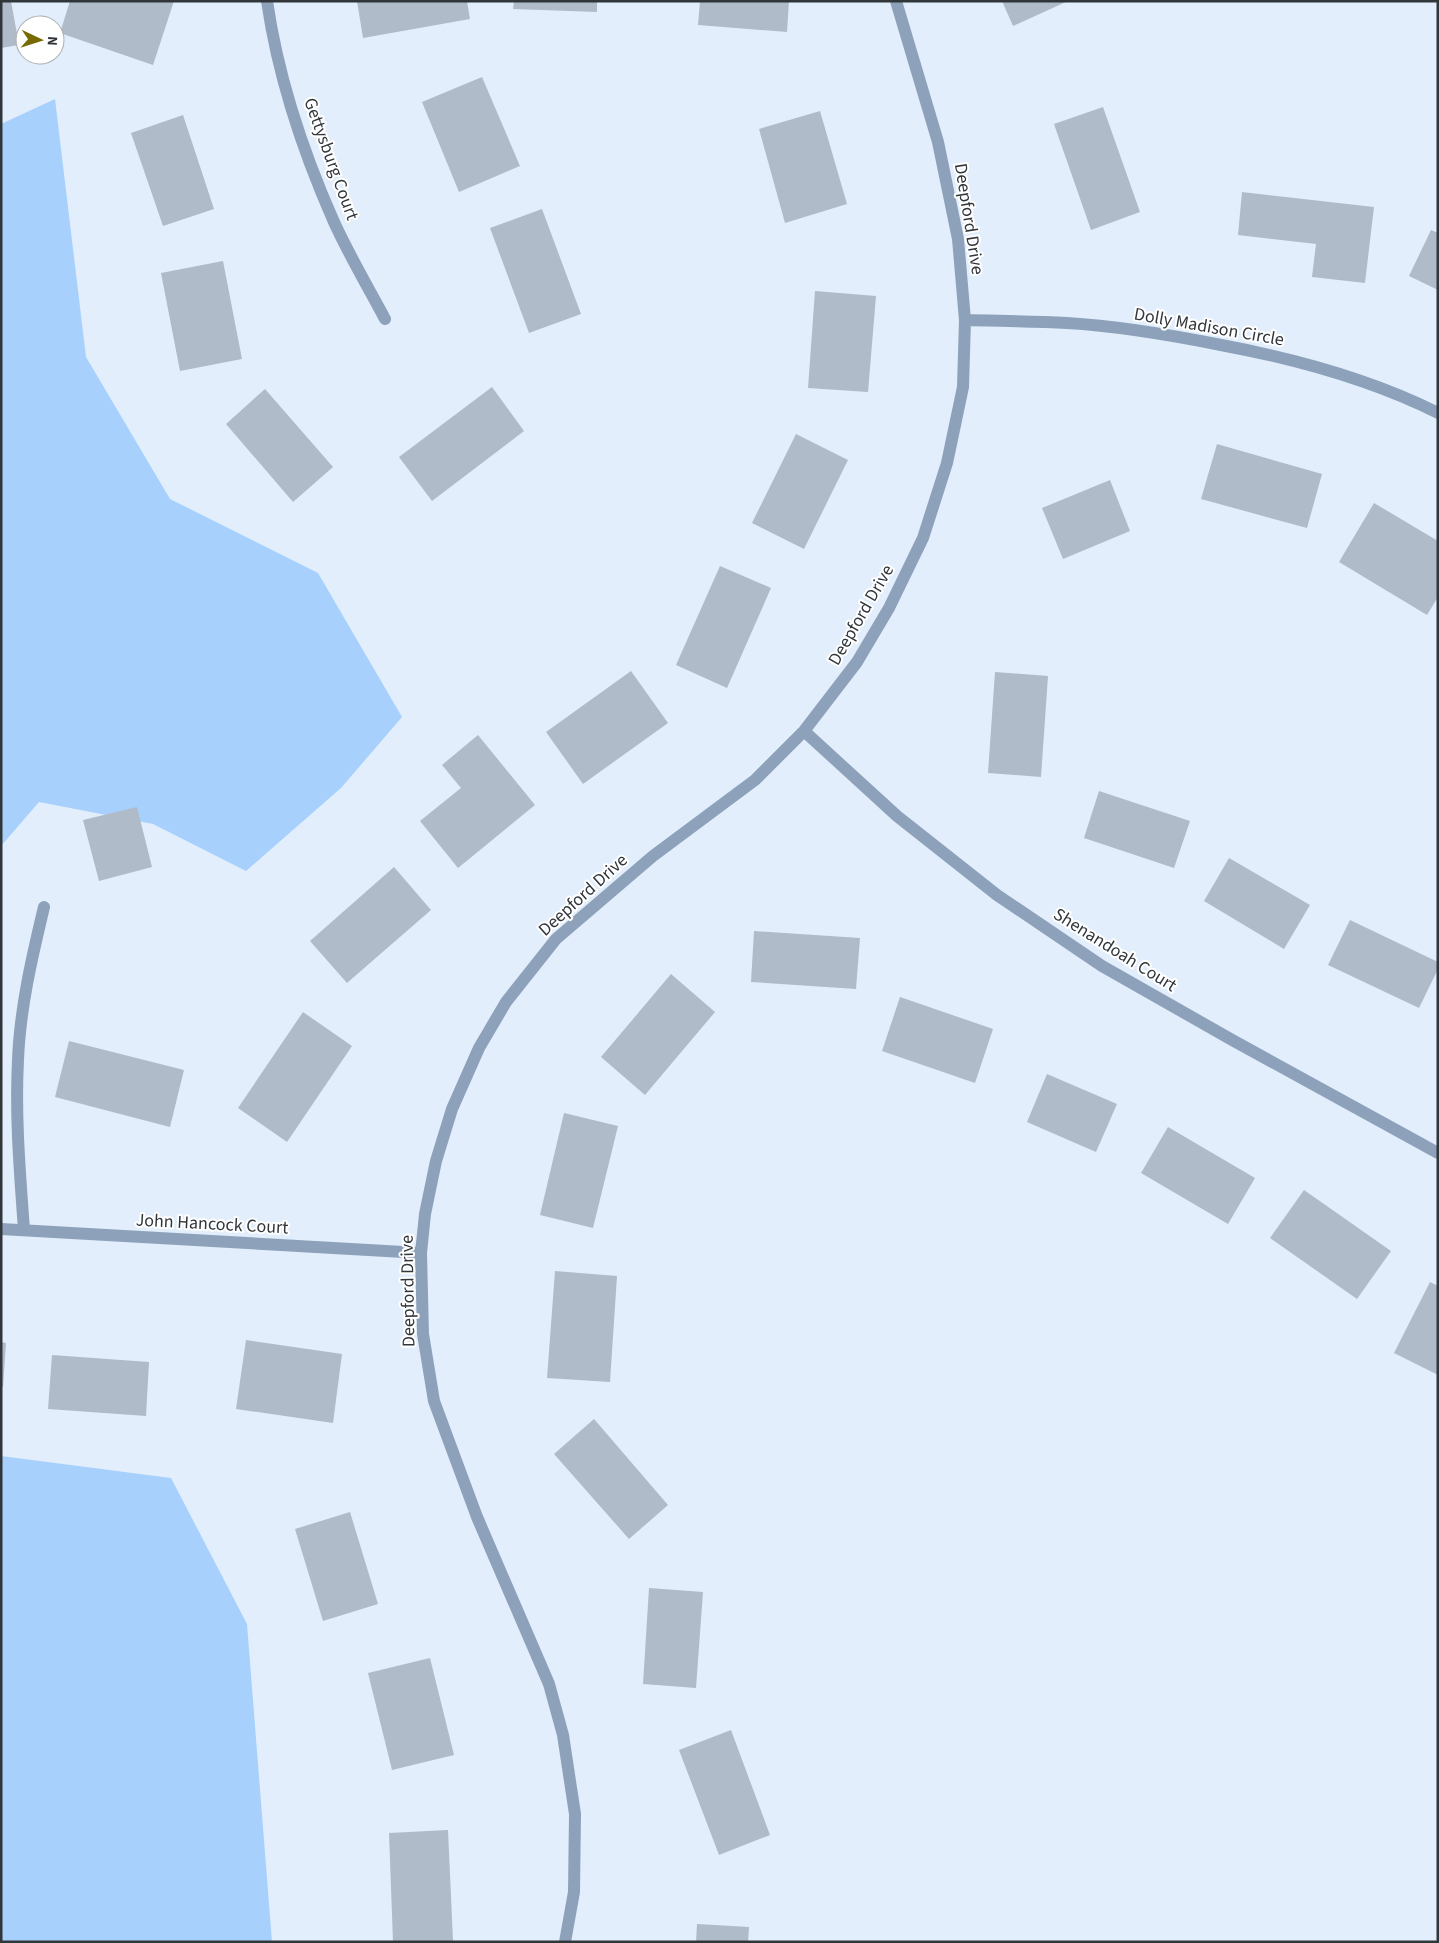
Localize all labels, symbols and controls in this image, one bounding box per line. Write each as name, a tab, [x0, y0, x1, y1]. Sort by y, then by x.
north arrow	[15, 15, 65, 65]
text: N	[42, 35, 62, 46]
street label: Gettysburg Court	[297, 94, 365, 224]
street label: Deepford Drive	[948, 162, 990, 277]
street label: Dolly Madison Circle	[1132, 302, 1286, 353]
street label: Deepford Drive	[822, 560, 900, 670]
street label: Deepford Drive	[533, 848, 633, 942]
street label: Shenandoah Court	[1048, 902, 1182, 998]
street label: John Hancock Court	[135, 1208, 289, 1240]
street label: Deepford Drive	[395, 1235, 421, 1347]

